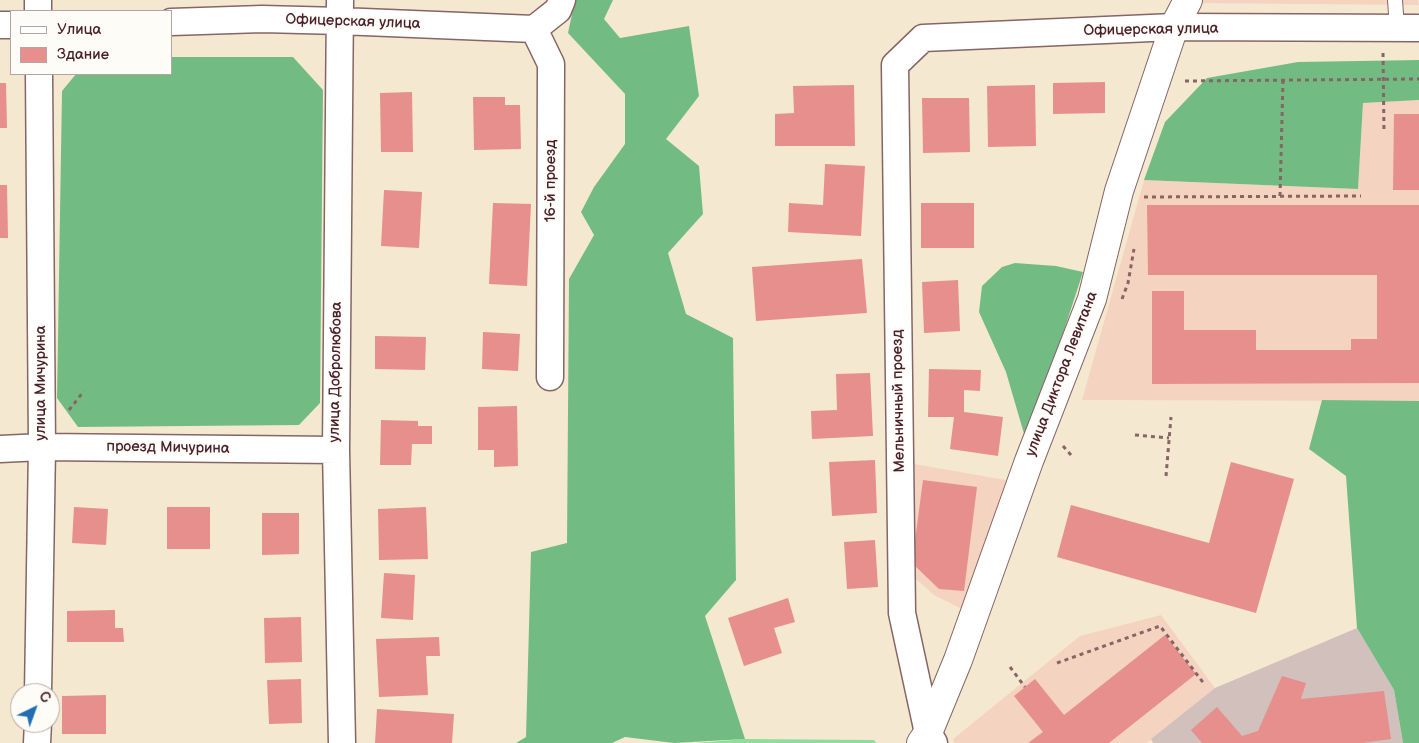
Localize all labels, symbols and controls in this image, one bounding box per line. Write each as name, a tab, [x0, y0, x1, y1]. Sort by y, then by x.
legend	[10, 10, 172, 75]
street label: Офицерская улица	[285, 11, 421, 33]
text: Улица	[57, 20, 101, 39]
street label: Офицерская улица	[1083, 20, 1219, 40]
text: Здание	[57, 45, 109, 64]
street label: 16-й проезд	[542, 140, 560, 222]
street label: улица Диктора Левитана	[1022, 289, 1102, 459]
street label: улица Добролюбова	[326, 301, 346, 443]
street label: улица Мичурина	[32, 325, 50, 441]
street label: Мельничный проезд	[889, 329, 909, 473]
street label: проезд Мичурина	[106, 438, 230, 458]
north arrow	[10, 683, 60, 733]
text: С	[35, 688, 54, 707]

